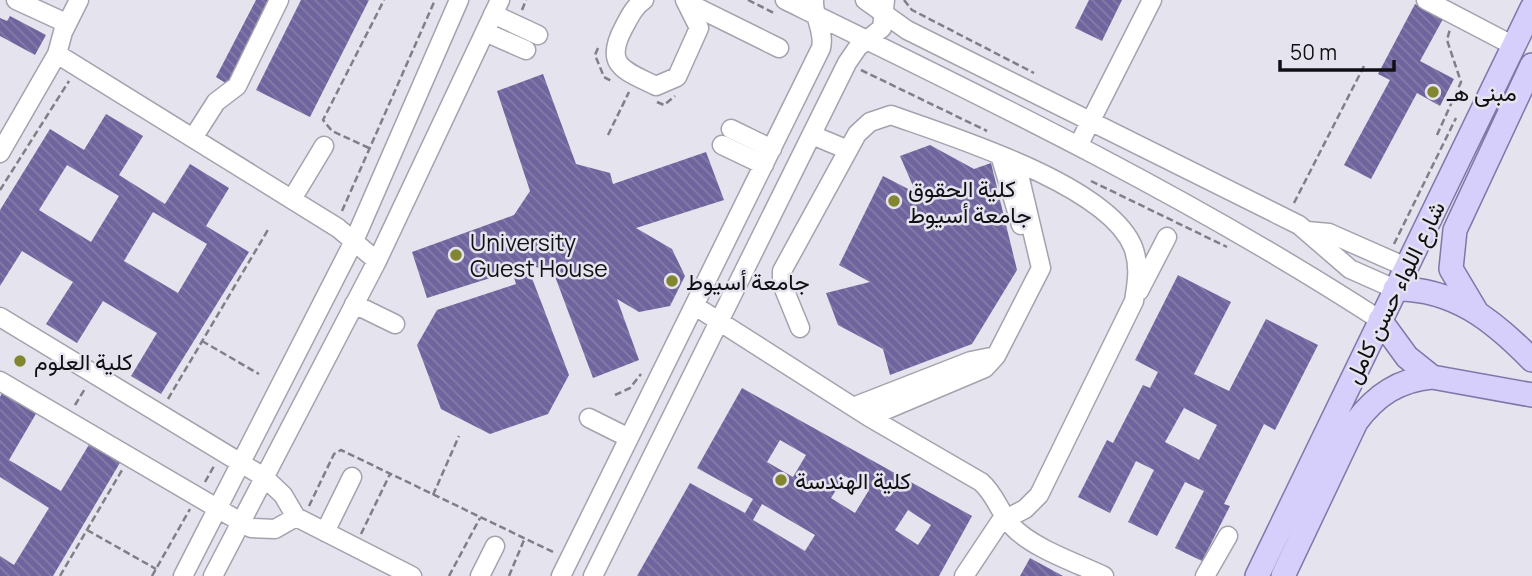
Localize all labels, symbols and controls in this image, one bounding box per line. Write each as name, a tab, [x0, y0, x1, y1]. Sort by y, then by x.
scale bar	[1280, 28, 1394, 72]
text: 50 m	[1290, 38, 1337, 66]
place label: مبنى هـ	[1446, 76, 1517, 108]
marker: مبنى هـ	[1425, 84, 1441, 100]
place label: كلية الحقوق جامعة أسيوط	[908, 172, 1032, 230]
marker: كلية الحقوق جامعة أسيوط	[886, 193, 902, 209]
street label: شارع اللواء حسن كامل	[1336, 195, 1453, 389]
place label: University Guest House	[470, 226, 608, 284]
marker: University Guest House	[448, 247, 464, 263]
place label: جامعة أسيوط	[686, 265, 810, 297]
marker: جامعة أسيوط	[664, 273, 680, 289]
place label: كلية العلوم	[34, 345, 133, 377]
marker: كلية العلوم	[12, 353, 28, 369]
place label: كلية الهندسة	[795, 464, 911, 496]
marker: كلية الهندسة	[773, 472, 789, 488]

